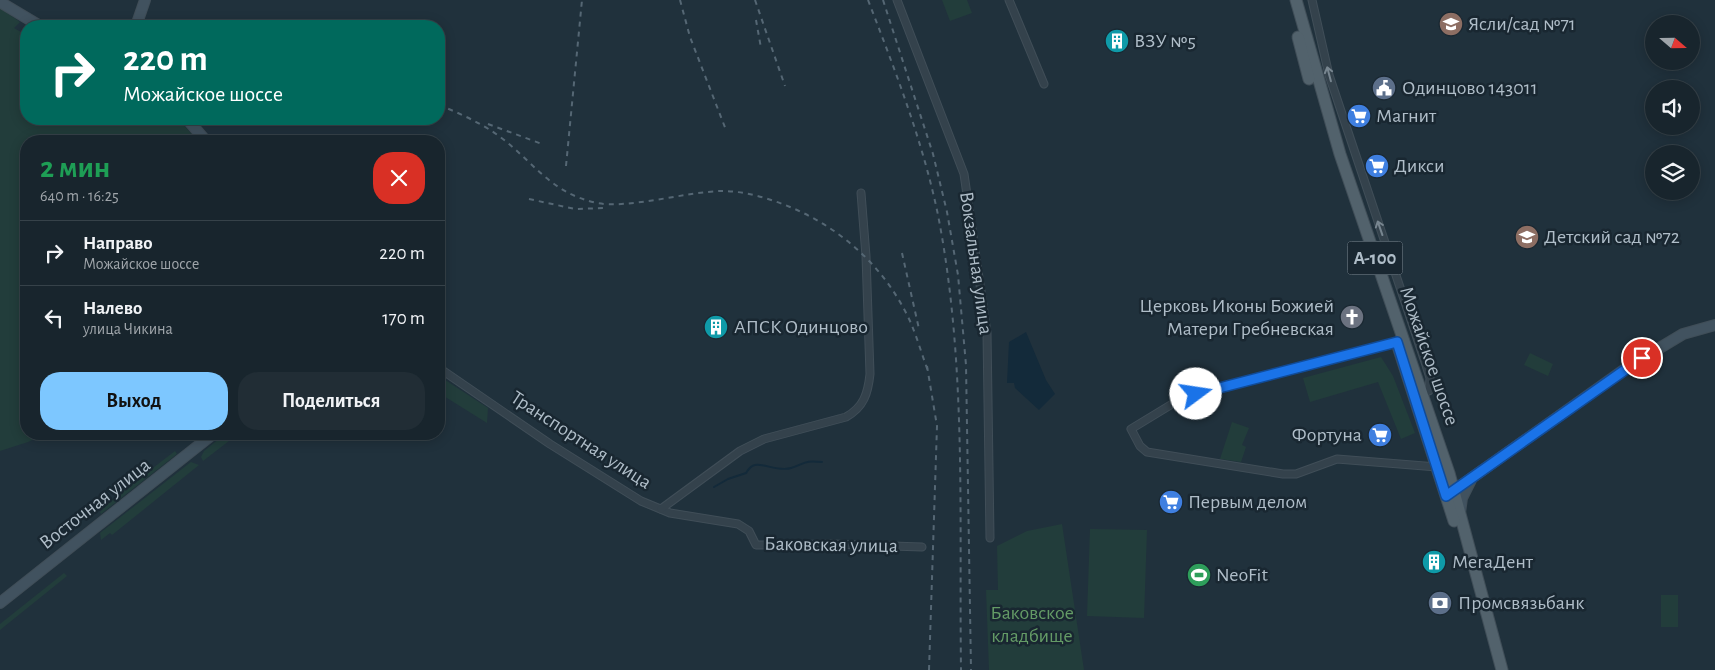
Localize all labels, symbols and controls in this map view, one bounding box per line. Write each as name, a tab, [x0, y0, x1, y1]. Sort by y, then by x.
school or university icon: Ясли/сад №71	[1438, 11, 1464, 37]
place label: Ясли/сад №71	[1468, 14, 1576, 34]
north arrow	[1645, 15, 1700, 70]
map controls	[1645, 15, 1700, 200]
building icon: ВЗУ №5	[1104, 28, 1130, 54]
place label: ВЗУ №5	[1134, 31, 1196, 51]
icon: right	[40, 40, 105, 105]
text: 220 m	[123, 42, 208, 77]
one-way arrow	[1324, 66, 1333, 82]
public building icon: Одинцово 143011	[1371, 75, 1397, 101]
place label: Одинцово 143011	[1402, 78, 1538, 98]
button: sound	[1645, 80, 1700, 135]
text: Можайское шоссе	[123, 83, 283, 105]
supermarket icon: Магнит	[1346, 103, 1372, 129]
place label: Магнит	[1376, 106, 1437, 126]
button: layers	[1645, 145, 1700, 200]
button: close	[373, 152, 425, 204]
text: 2 мин	[40, 153, 110, 183]
supermarket icon: Дикси	[1364, 153, 1390, 179]
place label: Дикси	[1394, 156, 1445, 176]
text: 640 m · 16:25	[40, 188, 119, 204]
street label: Вокзальная улица	[956, 190, 996, 336]
one-way arrow	[1375, 220, 1385, 236]
school or university icon: Детский сад №72	[1514, 224, 1540, 250]
place label: Детский сад №72	[1544, 227, 1680, 247]
text: Направо	[83, 234, 153, 253]
icon: right	[40, 239, 68, 267]
road number: А-100	[1348, 242, 1402, 274]
text: 220 m	[379, 244, 425, 263]
text: Можайское шоссе	[83, 256, 199, 272]
street label: Можайское шоссе	[1396, 284, 1462, 428]
place label: Церковь Иконы Божией Матери Гребневская	[1139, 296, 1334, 339]
text: Налево	[83, 299, 142, 318]
icon: left	[40, 304, 68, 332]
church icon: Церковь Иконы Божией Матери Гребневская	[1339, 304, 1365, 330]
text: 170 m	[382, 309, 425, 328]
building icon: АПСК Одинцово	[703, 314, 729, 340]
place label: АПСК Одинцово	[734, 317, 868, 337]
text: улица Чикина	[83, 321, 173, 337]
pin	[1621, 337, 1663, 379]
icon: arrive	[1628, 344, 1656, 372]
position arrow	[1169, 367, 1221, 419]
button: Выход	[40, 372, 228, 430]
button: Поделиться	[238, 372, 425, 430]
street label: Транспортная улица	[507, 387, 655, 493]
supermarket icon: Фортуна	[1367, 422, 1393, 448]
place label: Фортуна	[1292, 425, 1362, 445]
street label: Восточная улица	[36, 455, 154, 553]
supermarket icon: Первым делом	[1158, 489, 1184, 515]
place label: Первым делом	[1188, 492, 1307, 512]
street label: Баковская улица	[764, 534, 898, 556]
building icon: МегаДент	[1421, 549, 1447, 575]
place label: МегаДент	[1452, 552, 1534, 572]
sports icon: NeoFit	[1186, 562, 1212, 588]
place label: NeoFit	[1216, 565, 1268, 585]
bank icon: Промсвязьбанк	[1427, 590, 1453, 616]
place label: Промсвязьбанк	[1458, 593, 1584, 613]
park label: Баковское кладбище	[990, 603, 1074, 646]

